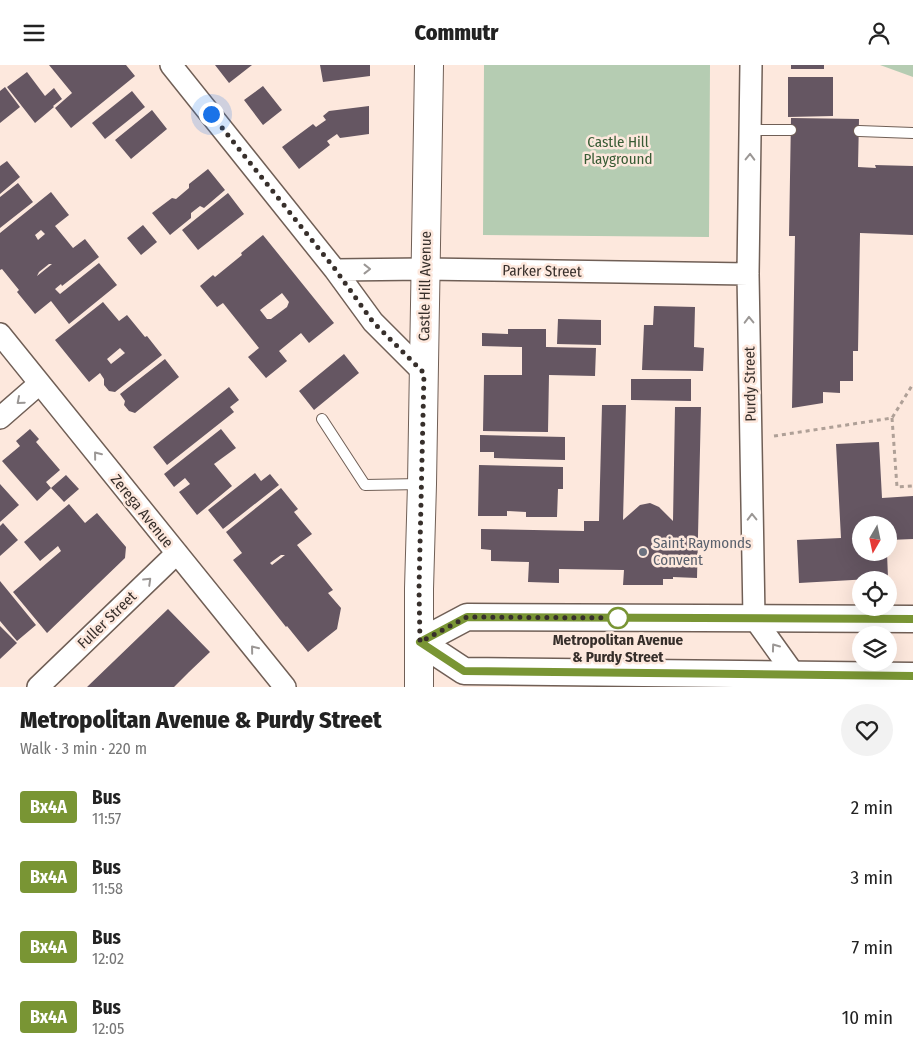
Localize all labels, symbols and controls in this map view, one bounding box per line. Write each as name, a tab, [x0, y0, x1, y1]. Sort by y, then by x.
icon: menu	[20, 19, 48, 47]
text: Commutr	[415, 19, 498, 46]
icon: person	[865, 19, 893, 47]
your location	[199, 102, 224, 127]
park label: Castle Hill Playground	[584, 133, 652, 168]
one-way arrow	[745, 153, 755, 161]
street label: Castle Hill Avenue	[415, 231, 435, 341]
street label: Parker Street	[502, 261, 582, 281]
one-way arrow	[364, 264, 371, 274]
one-way arrow	[744, 316, 754, 324]
street label: Purdy Street	[740, 346, 760, 422]
one-way arrow	[16, 395, 25, 404]
one-way arrow	[94, 452, 103, 461]
street label: Zerega Avenue	[107, 471, 177, 551]
one-way arrow	[747, 513, 758, 521]
north arrow	[852, 516, 898, 561]
map controls	[852, 516, 897, 671]
place label: Saint Raymonds Convent	[653, 534, 752, 569]
marker: Saint Raymonds Convent	[637, 546, 649, 558]
button: locate	[852, 571, 897, 616]
one-way arrow	[143, 577, 152, 586]
street label: Fuller Street	[74, 587, 140, 652]
marker: Metropolitan Avenue & Purdy Street	[607, 607, 629, 629]
button: layers	[852, 626, 897, 671]
place label: Metropolitan Avenue & Purdy Street	[553, 631, 684, 666]
one-way arrow	[772, 644, 780, 653]
one-way arrow	[252, 646, 260, 655]
button: heart	[841, 704, 893, 756]
text: Metropolitan Avenue & Purdy Street	[20, 706, 382, 734]
text: Walk · 3 min · 220 m	[20, 739, 147, 758]
text: Bus	[92, 786, 121, 809]
text: Bx4A	[30, 796, 67, 818]
text: 2 min	[851, 796, 893, 819]
text: 11:57	[92, 809, 121, 828]
text: Bus	[92, 856, 121, 879]
text: Bx4A	[30, 866, 67, 888]
text: 3 min	[851, 866, 893, 889]
text: 11:58	[92, 879, 123, 898]
text: Bus	[92, 926, 121, 949]
text: Bx4A	[30, 936, 67, 958]
text: 7 min	[851, 936, 893, 959]
text: 12:02	[92, 949, 124, 968]
text: Bus	[92, 996, 121, 1019]
text: Bx4A	[30, 1006, 67, 1028]
text: 10 min	[842, 1006, 893, 1029]
text: 12:05	[92, 1019, 124, 1038]

